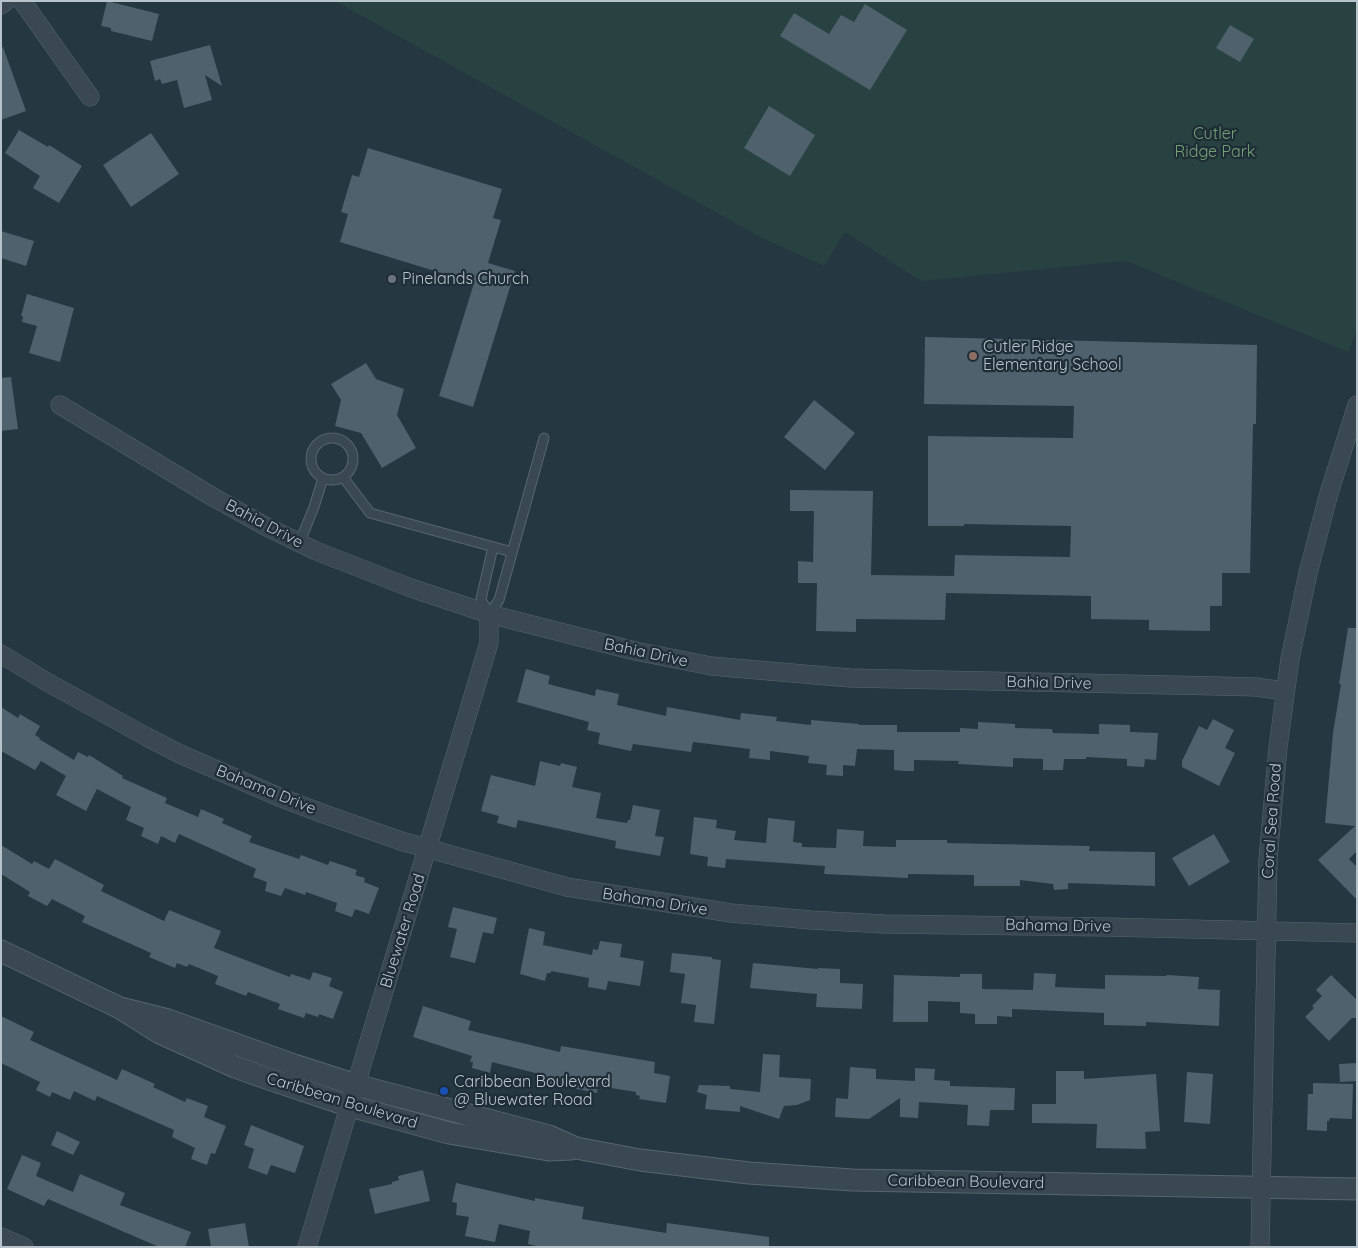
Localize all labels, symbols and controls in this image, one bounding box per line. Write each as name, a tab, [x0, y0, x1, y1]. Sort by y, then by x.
park label: Cutler Ridge Park	[1175, 124, 1255, 162]
place label: Pinelands Church	[402, 269, 529, 289]
marker: Pinelands Church	[386, 273, 398, 285]
place label: Cutler Ridge Elementary School	[983, 337, 1122, 375]
marker: Cutler Ridge Elementary School	[967, 350, 979, 362]
street label: Bahia Drive	[222, 496, 306, 552]
street label: Bahia Drive	[602, 635, 690, 671]
street label: Bahia Drive	[1006, 673, 1092, 693]
street label: Bahama Drive	[213, 761, 319, 819]
street label: Coral Sea Road	[1258, 763, 1286, 879]
street label: Bluewater Road	[376, 872, 430, 990]
street label: Bahama Drive	[601, 884, 709, 920]
street label: Bahama Drive	[1005, 915, 1111, 937]
street label: Caribbean Boulevard	[264, 1069, 420, 1133]
place label: Caribbean Boulevard @ Bluewater Road	[454, 1072, 611, 1110]
marker: Caribbean Boulevard @ Bluewater Road	[438, 1085, 450, 1097]
street label: Caribbean Boulevard	[887, 1171, 1045, 1193]

